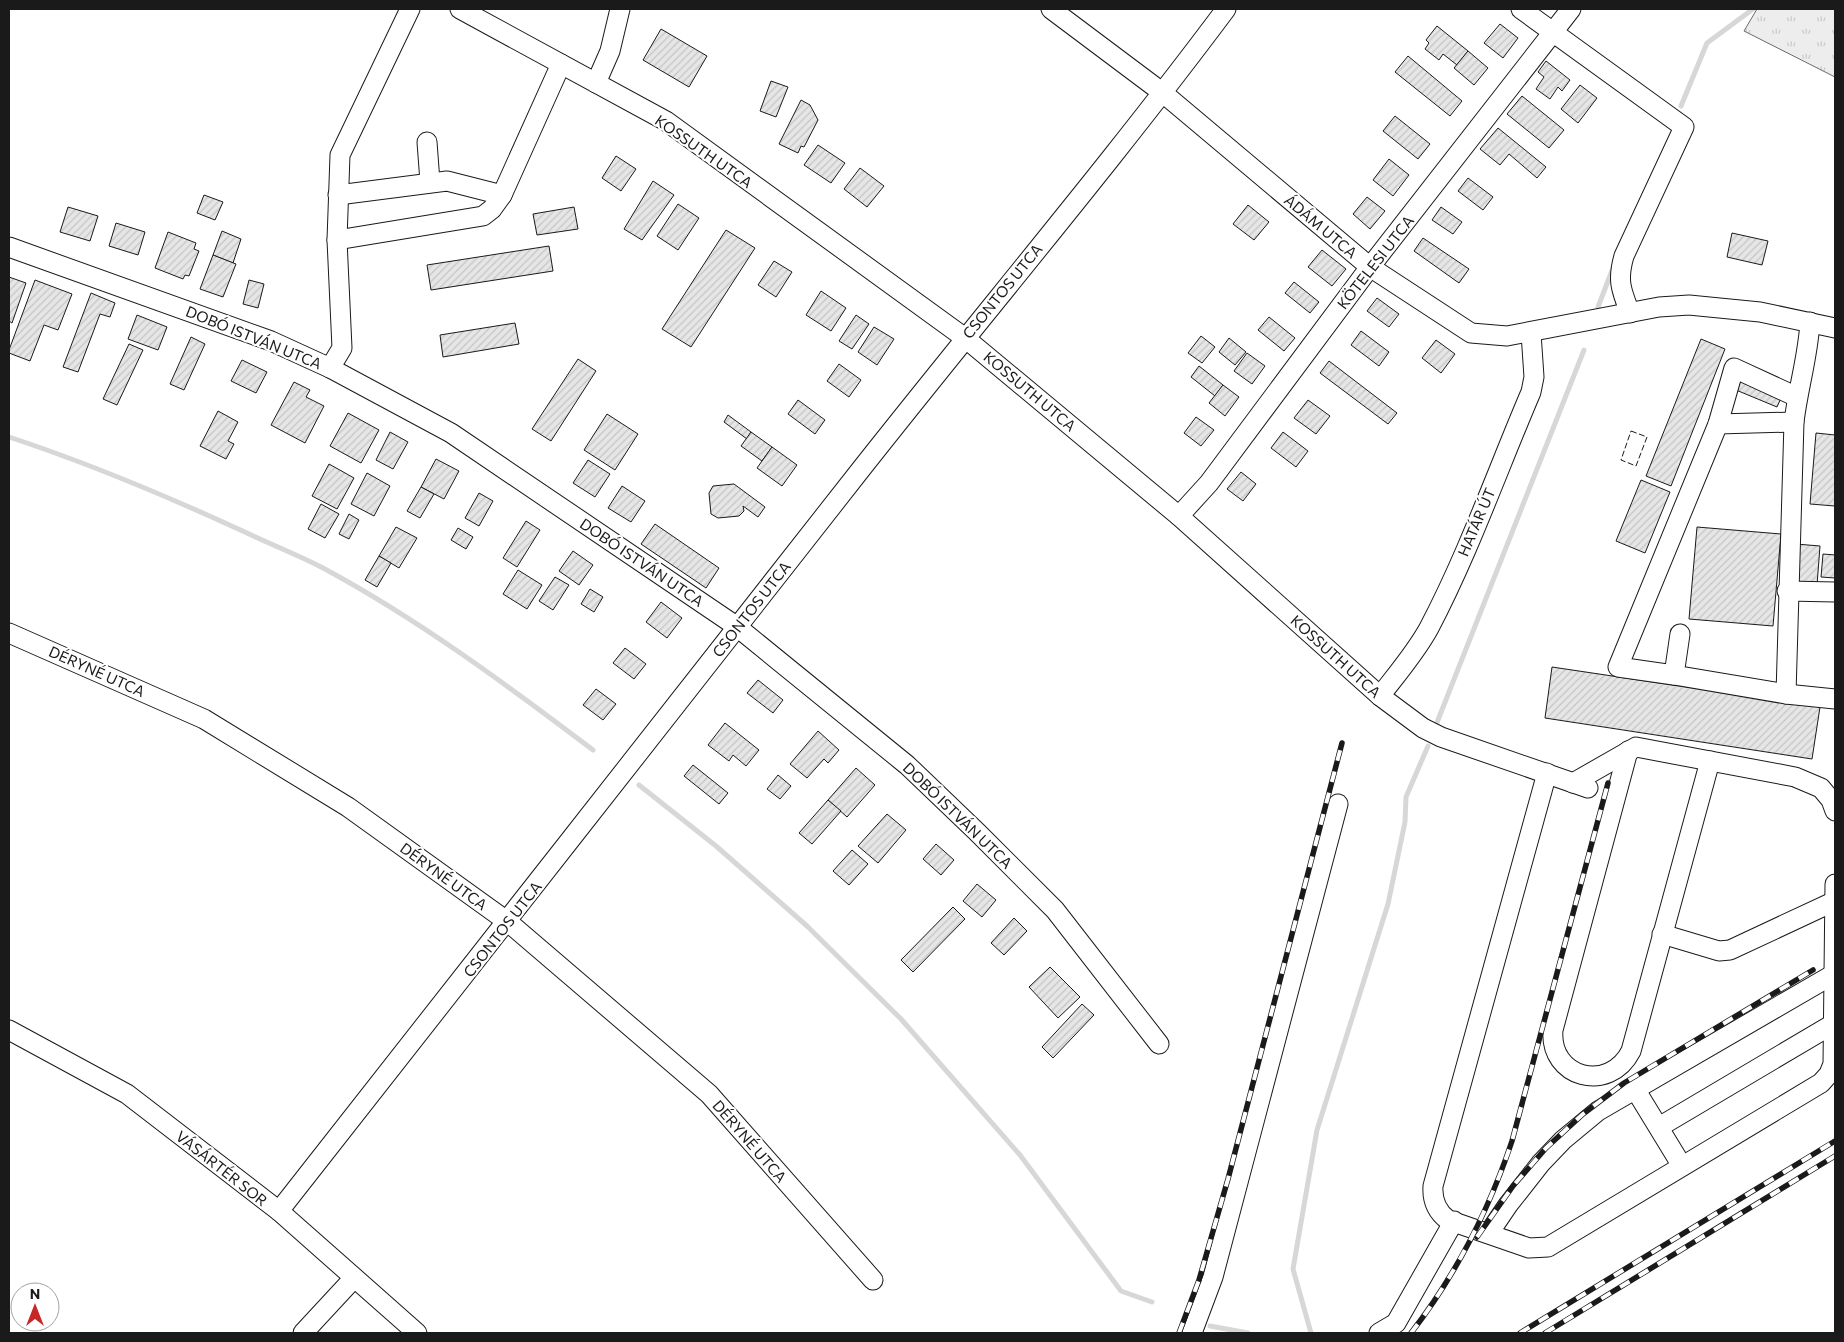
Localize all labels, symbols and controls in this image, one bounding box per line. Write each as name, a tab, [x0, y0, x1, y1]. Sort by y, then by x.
street label: KOSSUTH UTCA	[652, 111, 756, 191]
street label: ÁDÁM UTCA	[1281, 190, 1362, 262]
street label: KÖTELESI UTCA	[1333, 212, 1417, 312]
street label: CSONTOS UTCA	[958, 240, 1046, 342]
street label: DOBÓ ISTVÁN UTCA	[183, 301, 325, 373]
street label: KOSSUTH UTCA	[980, 347, 1080, 435]
street label: HATÁR ÚT	[1453, 484, 1499, 559]
street label: DOBÓ ISTVÁN UTCA	[577, 513, 708, 610]
street label: CSONTOS UTCA	[708, 558, 794, 660]
street label: KOSSUTH UTCA	[1287, 611, 1385, 701]
street label: DÉRYNÉ UTCA	[46, 641, 148, 700]
street label: DOBÓ ISTVÁN UTCA	[900, 757, 1017, 872]
street label: DÉRYNÉ UTCA	[397, 838, 492, 914]
street label: CSONTOS UTCA	[459, 878, 545, 980]
street label: DÉRYNÉ UTCA	[709, 1095, 791, 1186]
street label: VÁSÁRTÉR SOR	[173, 1126, 272, 1209]
north arrow	[10, 1282, 60, 1332]
text: N	[30, 1285, 40, 1302]

